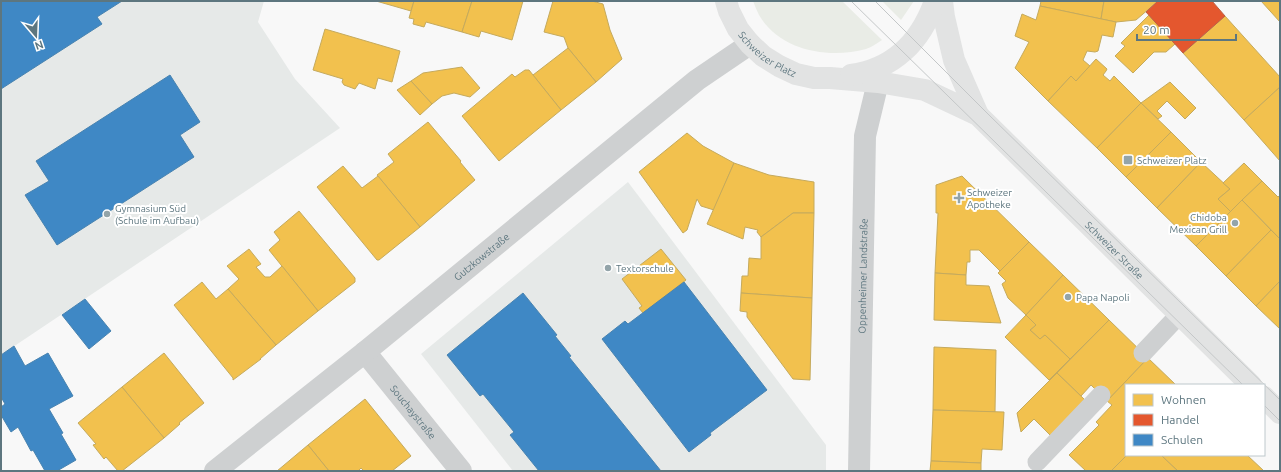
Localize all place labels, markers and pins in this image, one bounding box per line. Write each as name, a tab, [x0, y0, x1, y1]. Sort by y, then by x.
marker: Schweizer Platz	[1122, 154, 1134, 166]
place label: Schweizer Platz	[1137, 155, 1207, 166]
place label: Schweizer Apotheke	[967, 187, 1012, 210]
marker: Schweizer Apotheke	[954, 193, 964, 203]
place label: Gymnasium Süd (Schule im Aufbau)	[115, 203, 199, 226]
marker: Gymnasium Süd (Schule im Aufbau)	[102, 209, 112, 219]
place label: Chidoba Mexican Grill	[1169, 212, 1227, 235]
marker: Chidoba Mexican Grill	[1230, 218, 1240, 228]
marker: Textorschule	[603, 263, 613, 273]
place label: Textorschule	[616, 263, 674, 274]
marker: Papa Napoli	[1063, 292, 1073, 302]
place label: Papa Napoli	[1076, 292, 1129, 303]

